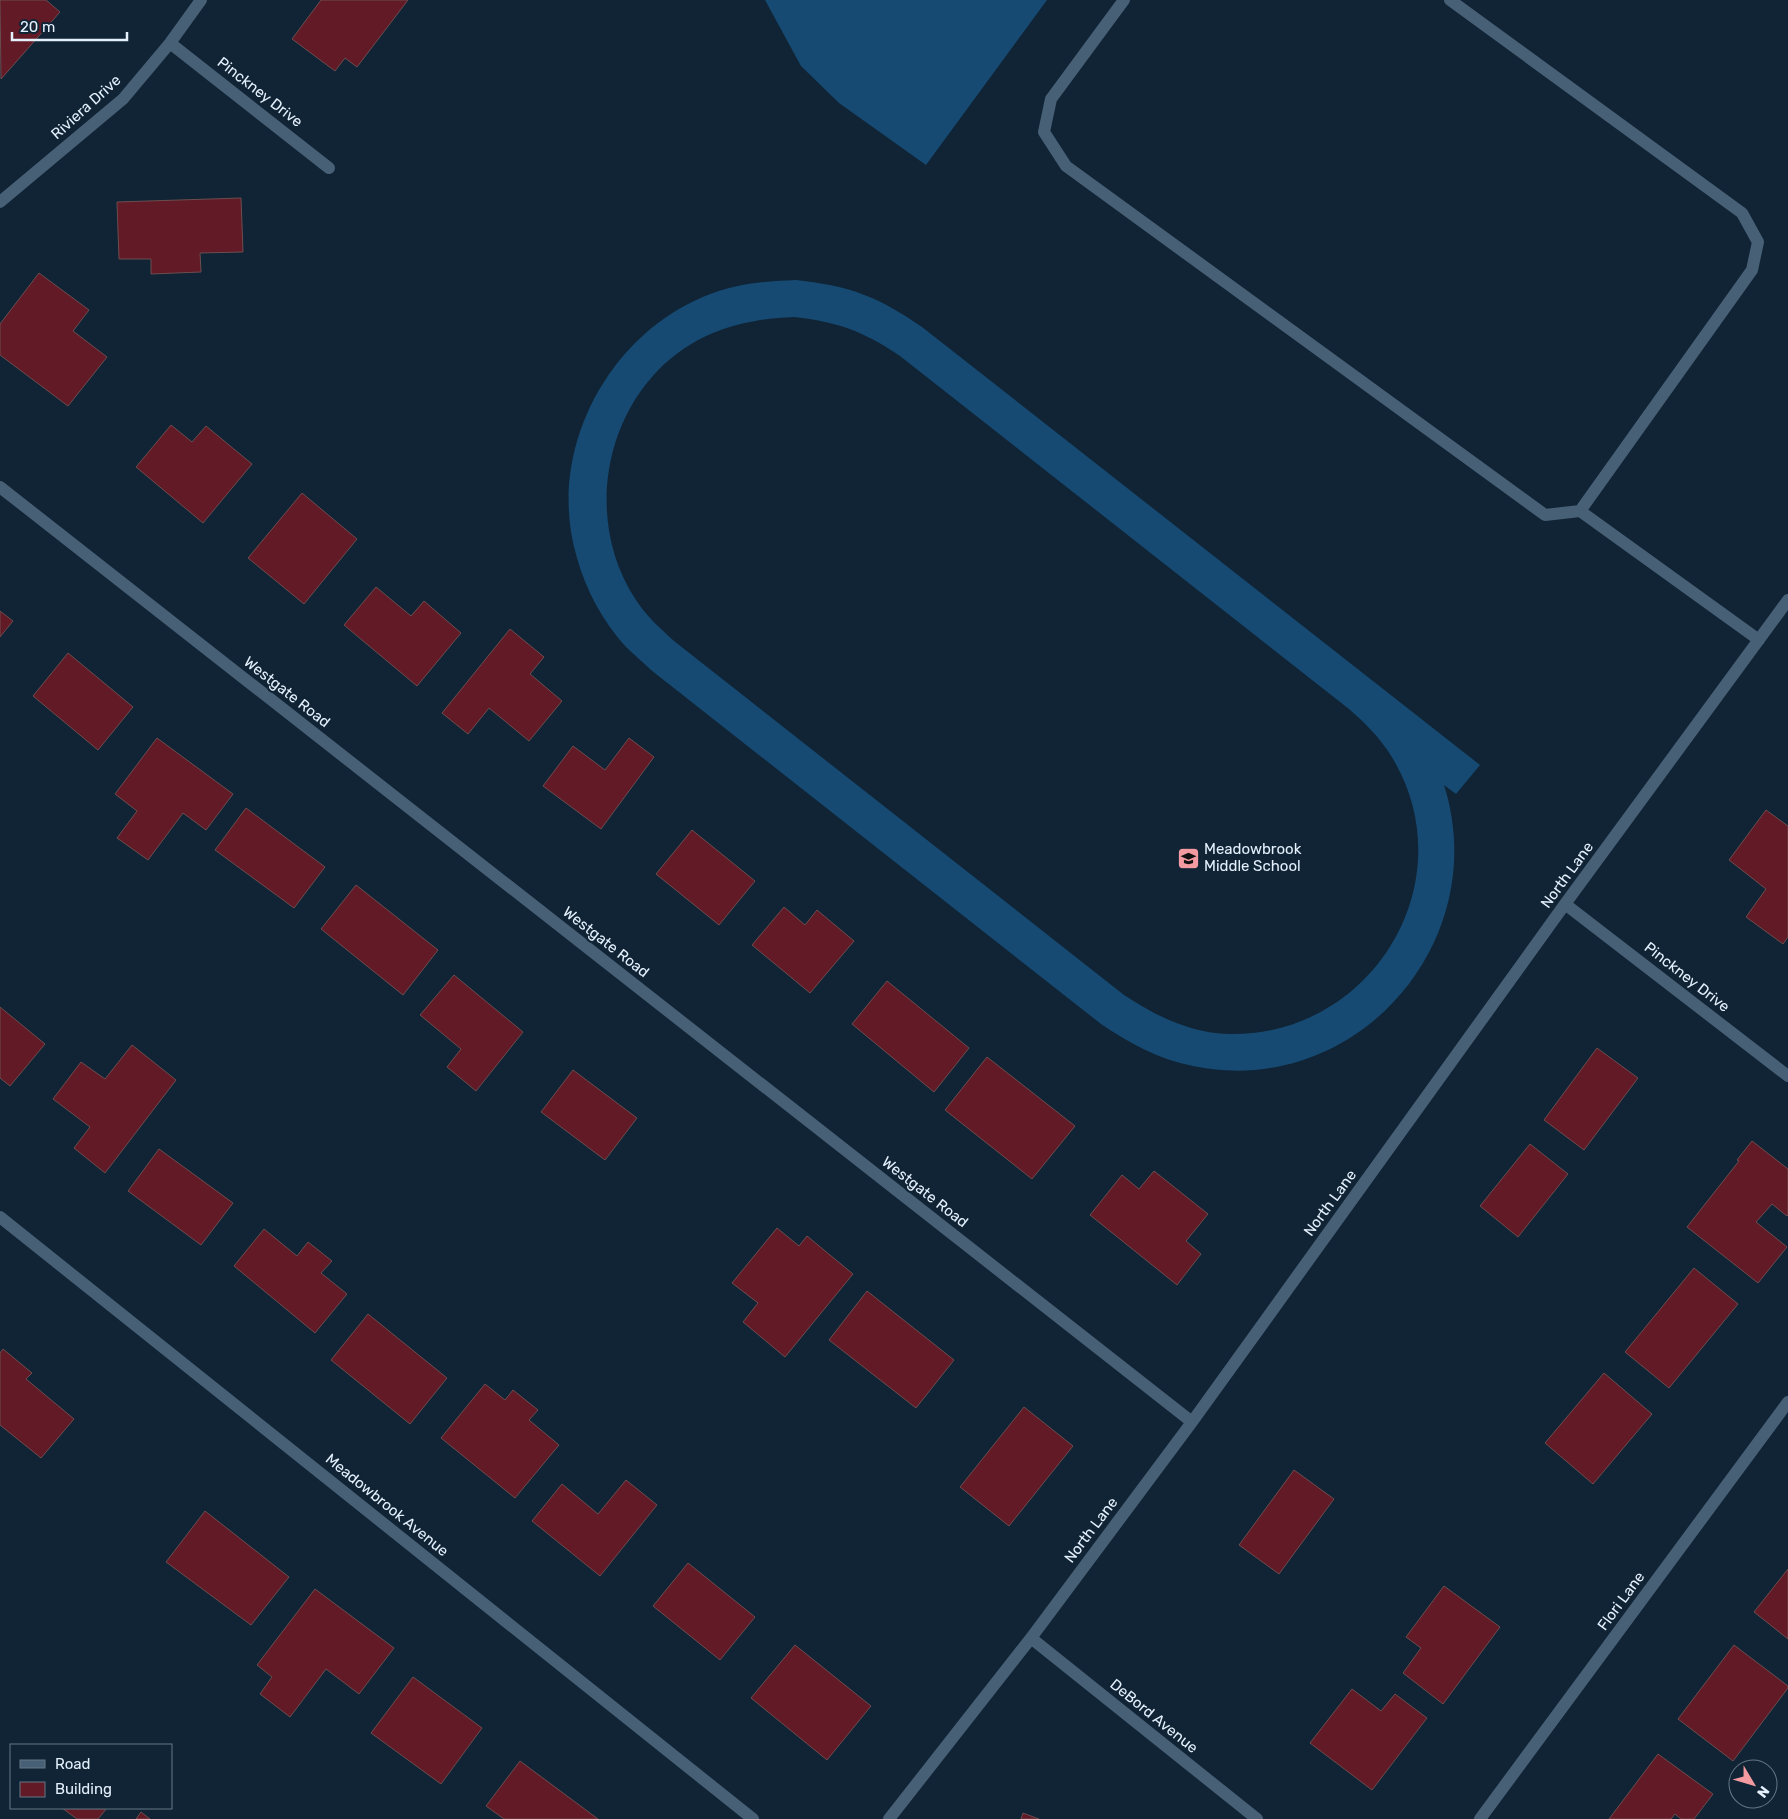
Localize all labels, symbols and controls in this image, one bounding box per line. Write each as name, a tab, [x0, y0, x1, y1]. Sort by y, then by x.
scale bar	[12, 10, 128, 42]
text: 20 m	[20, 18, 55, 36]
street label: Pinckney Drive	[214, 53, 306, 131]
street label: Riviera Drive	[47, 71, 125, 143]
street label: Westgate Road	[240, 653, 334, 731]
street label: North Lane	[1537, 838, 1597, 912]
place label: Meadowbrook Middle School	[1204, 840, 1302, 875]
school or university icon: Meadowbrook Middle School	[1176, 846, 1200, 870]
street label: Westgate Road	[559, 903, 653, 981]
street label: Pinckney Drive	[1641, 938, 1733, 1016]
street label: Westgate Road	[878, 1153, 972, 1231]
street label: North Lane	[1300, 1166, 1360, 1240]
street label: Meadowbrook Avenue	[322, 1450, 452, 1560]
street label: North Lane	[1060, 1494, 1122, 1566]
street label: Flori Lane	[1594, 1568, 1648, 1634]
street label: DeBord Avenue	[1107, 1675, 1201, 1757]
legend	[10, 1744, 172, 1809]
text: Road	[55, 1755, 91, 1773]
north arrow	[1728, 1759, 1778, 1809]
text: Building	[55, 1780, 112, 1798]
text: N	[1753, 1782, 1773, 1801]

